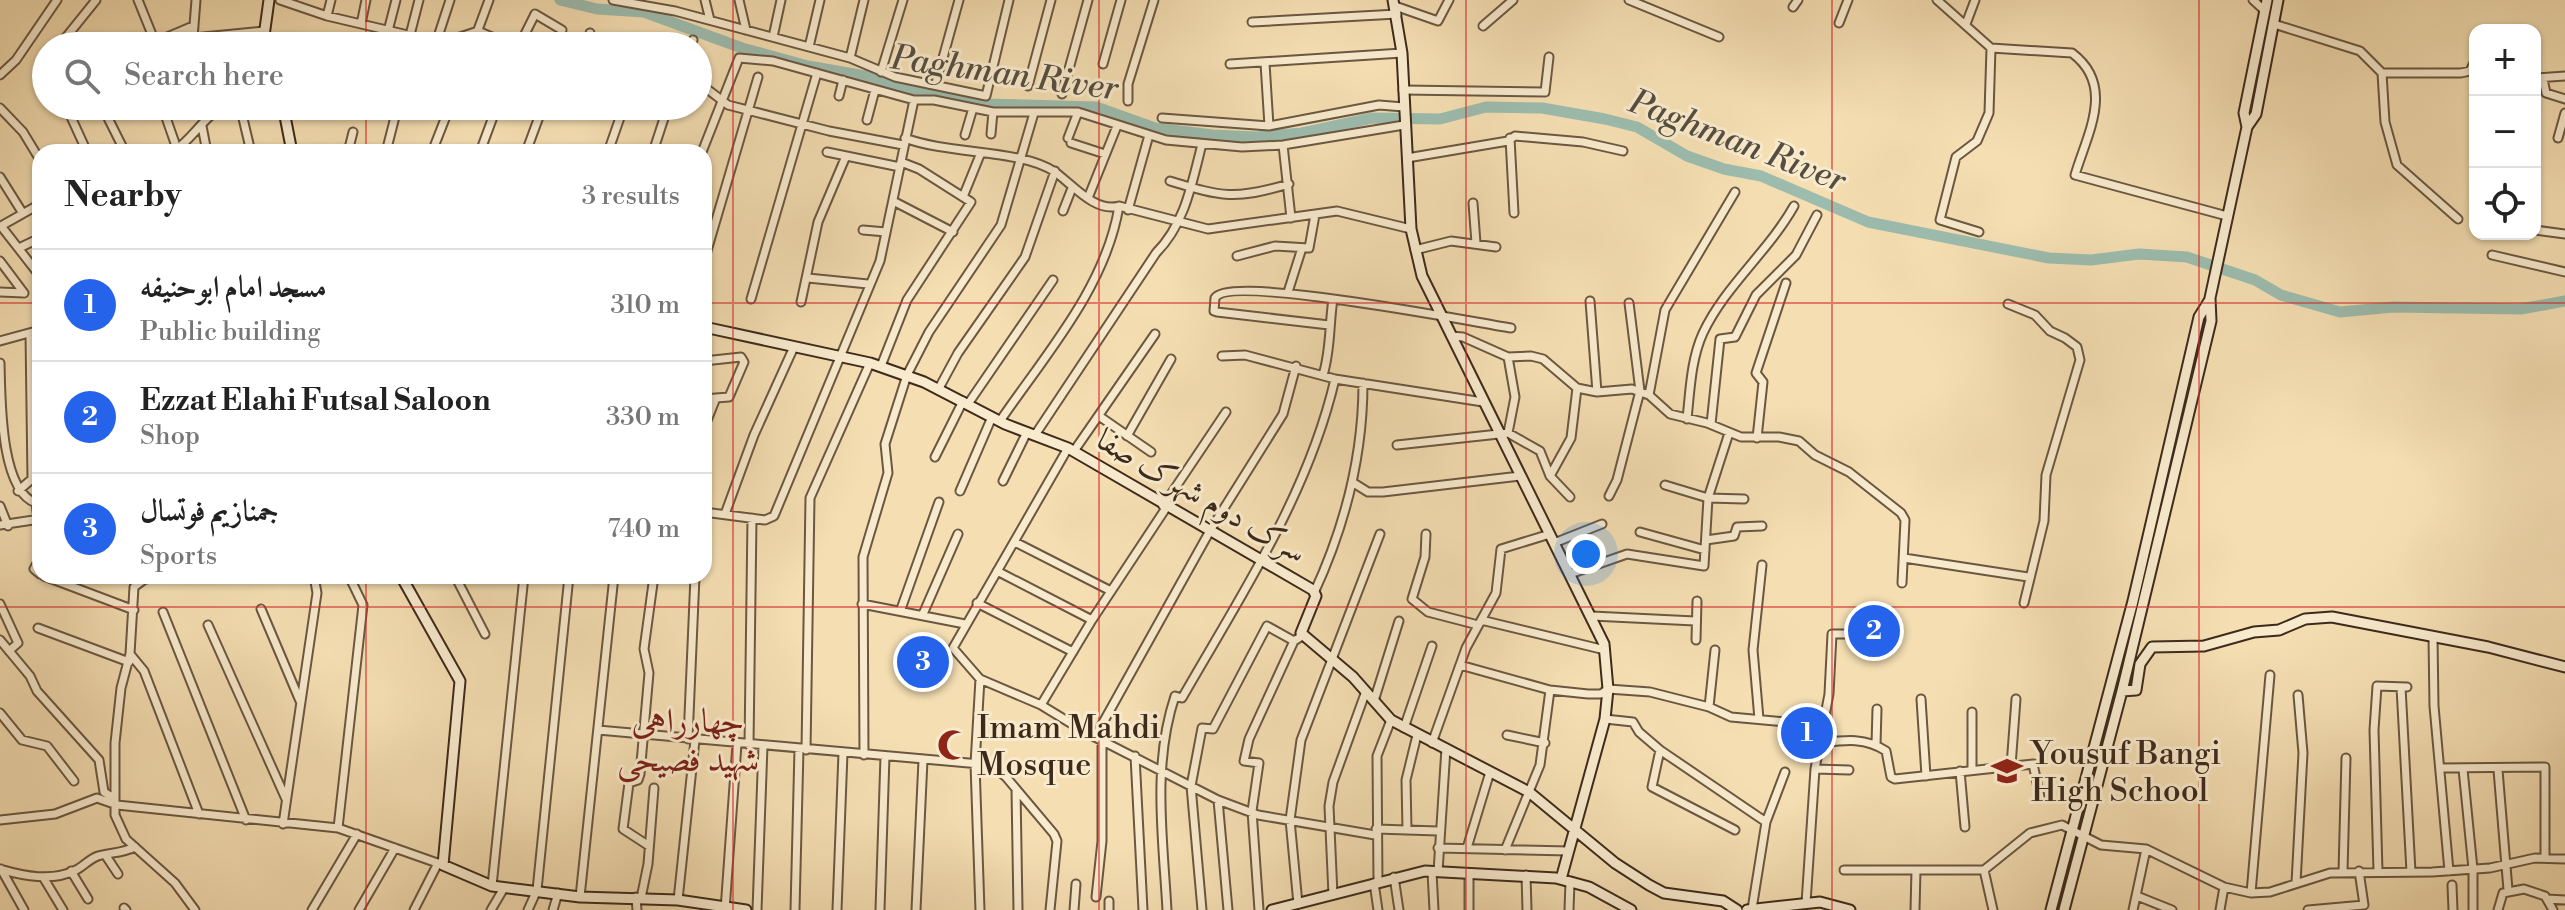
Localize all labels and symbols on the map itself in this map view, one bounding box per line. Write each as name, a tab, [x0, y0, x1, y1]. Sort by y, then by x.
water label: Paghman River	[888, 37, 1121, 111]
water label: Paghman River	[1622, 81, 1852, 203]
street label: سرک دوم شهرک صفا	[1086, 419, 1314, 578]
your location	[1566, 534, 1606, 574]
pin: 2	[1848, 601, 1900, 661]
pin: 3	[897, 632, 949, 692]
district label: چهارراهی شهید فصیحی	[617, 701, 759, 783]
pin: 1	[1781, 703, 1833, 763]
place label: Imam Mahdi Mosque	[977, 708, 1160, 785]
mosque icon: Imam Mahdi Mosque	[936, 728, 970, 762]
place label: Yousuf Bangi High School	[2029, 734, 2221, 811]
school or university icon: Yousuf Bangi High School	[1990, 754, 2024, 788]

